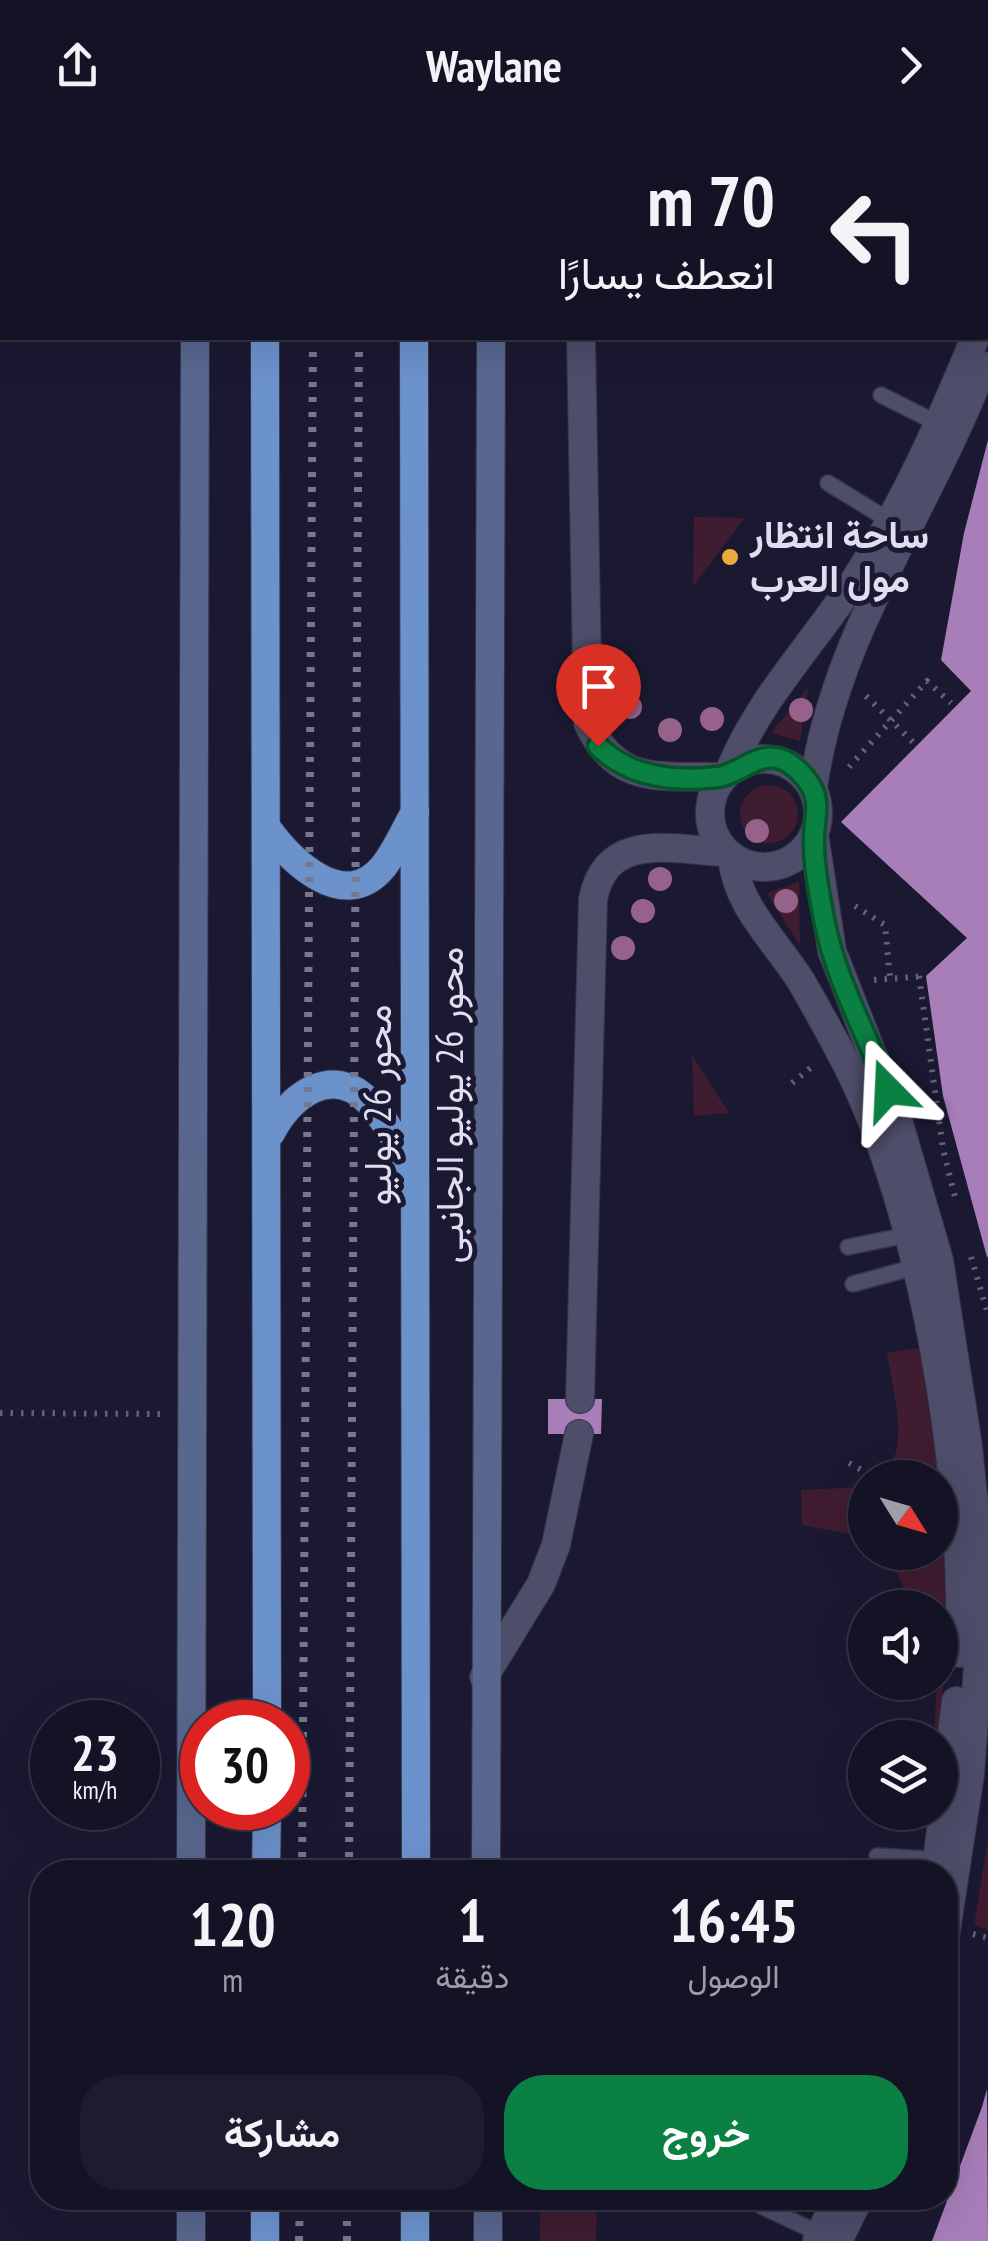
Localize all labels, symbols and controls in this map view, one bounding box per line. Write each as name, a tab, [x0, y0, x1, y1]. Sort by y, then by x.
text: Waylane	[426, 36, 562, 94]
icon: share	[50, 38, 105, 93]
icon: forward	[883, 38, 938, 93]
text: 70 m	[647, 155, 775, 245]
icon: left	[810, 170, 940, 300]
text: انعطف يسارًا	[558, 243, 775, 301]
place label: ساحة انتظار مول العرب	[749, 509, 929, 603]
marker: ساحة انتظار مول العرب	[719, 546, 741, 568]
pin	[556, 644, 641, 747]
icon: arrive	[571, 659, 626, 714]
street label: محور 26 يوليو الجانبى	[424, 947, 473, 1263]
street label: محور 26 يوليو	[352, 1005, 401, 1205]
position arrow	[836, 1038, 940, 1142]
north arrow	[848, 1460, 958, 1570]
map controls	[848, 1460, 958, 1830]
button: sound	[848, 1590, 958, 1700]
speed limit sign: 30	[180, 1700, 310, 1830]
text: 23	[71, 1720, 119, 1785]
button: layers	[848, 1720, 958, 1830]
text: km/h	[73, 1774, 117, 1806]
text: 1	[458, 1881, 487, 1959]
text: 16:45	[669, 1881, 798, 1959]
text: 120	[190, 1885, 276, 1963]
text: دقيقة	[435, 1955, 509, 1997]
text: الوصول	[687, 1955, 780, 1997]
text: m	[222, 1959, 243, 2001]
button: مشاركة	[80, 2075, 484, 2190]
button: خروج	[504, 2075, 908, 2190]

